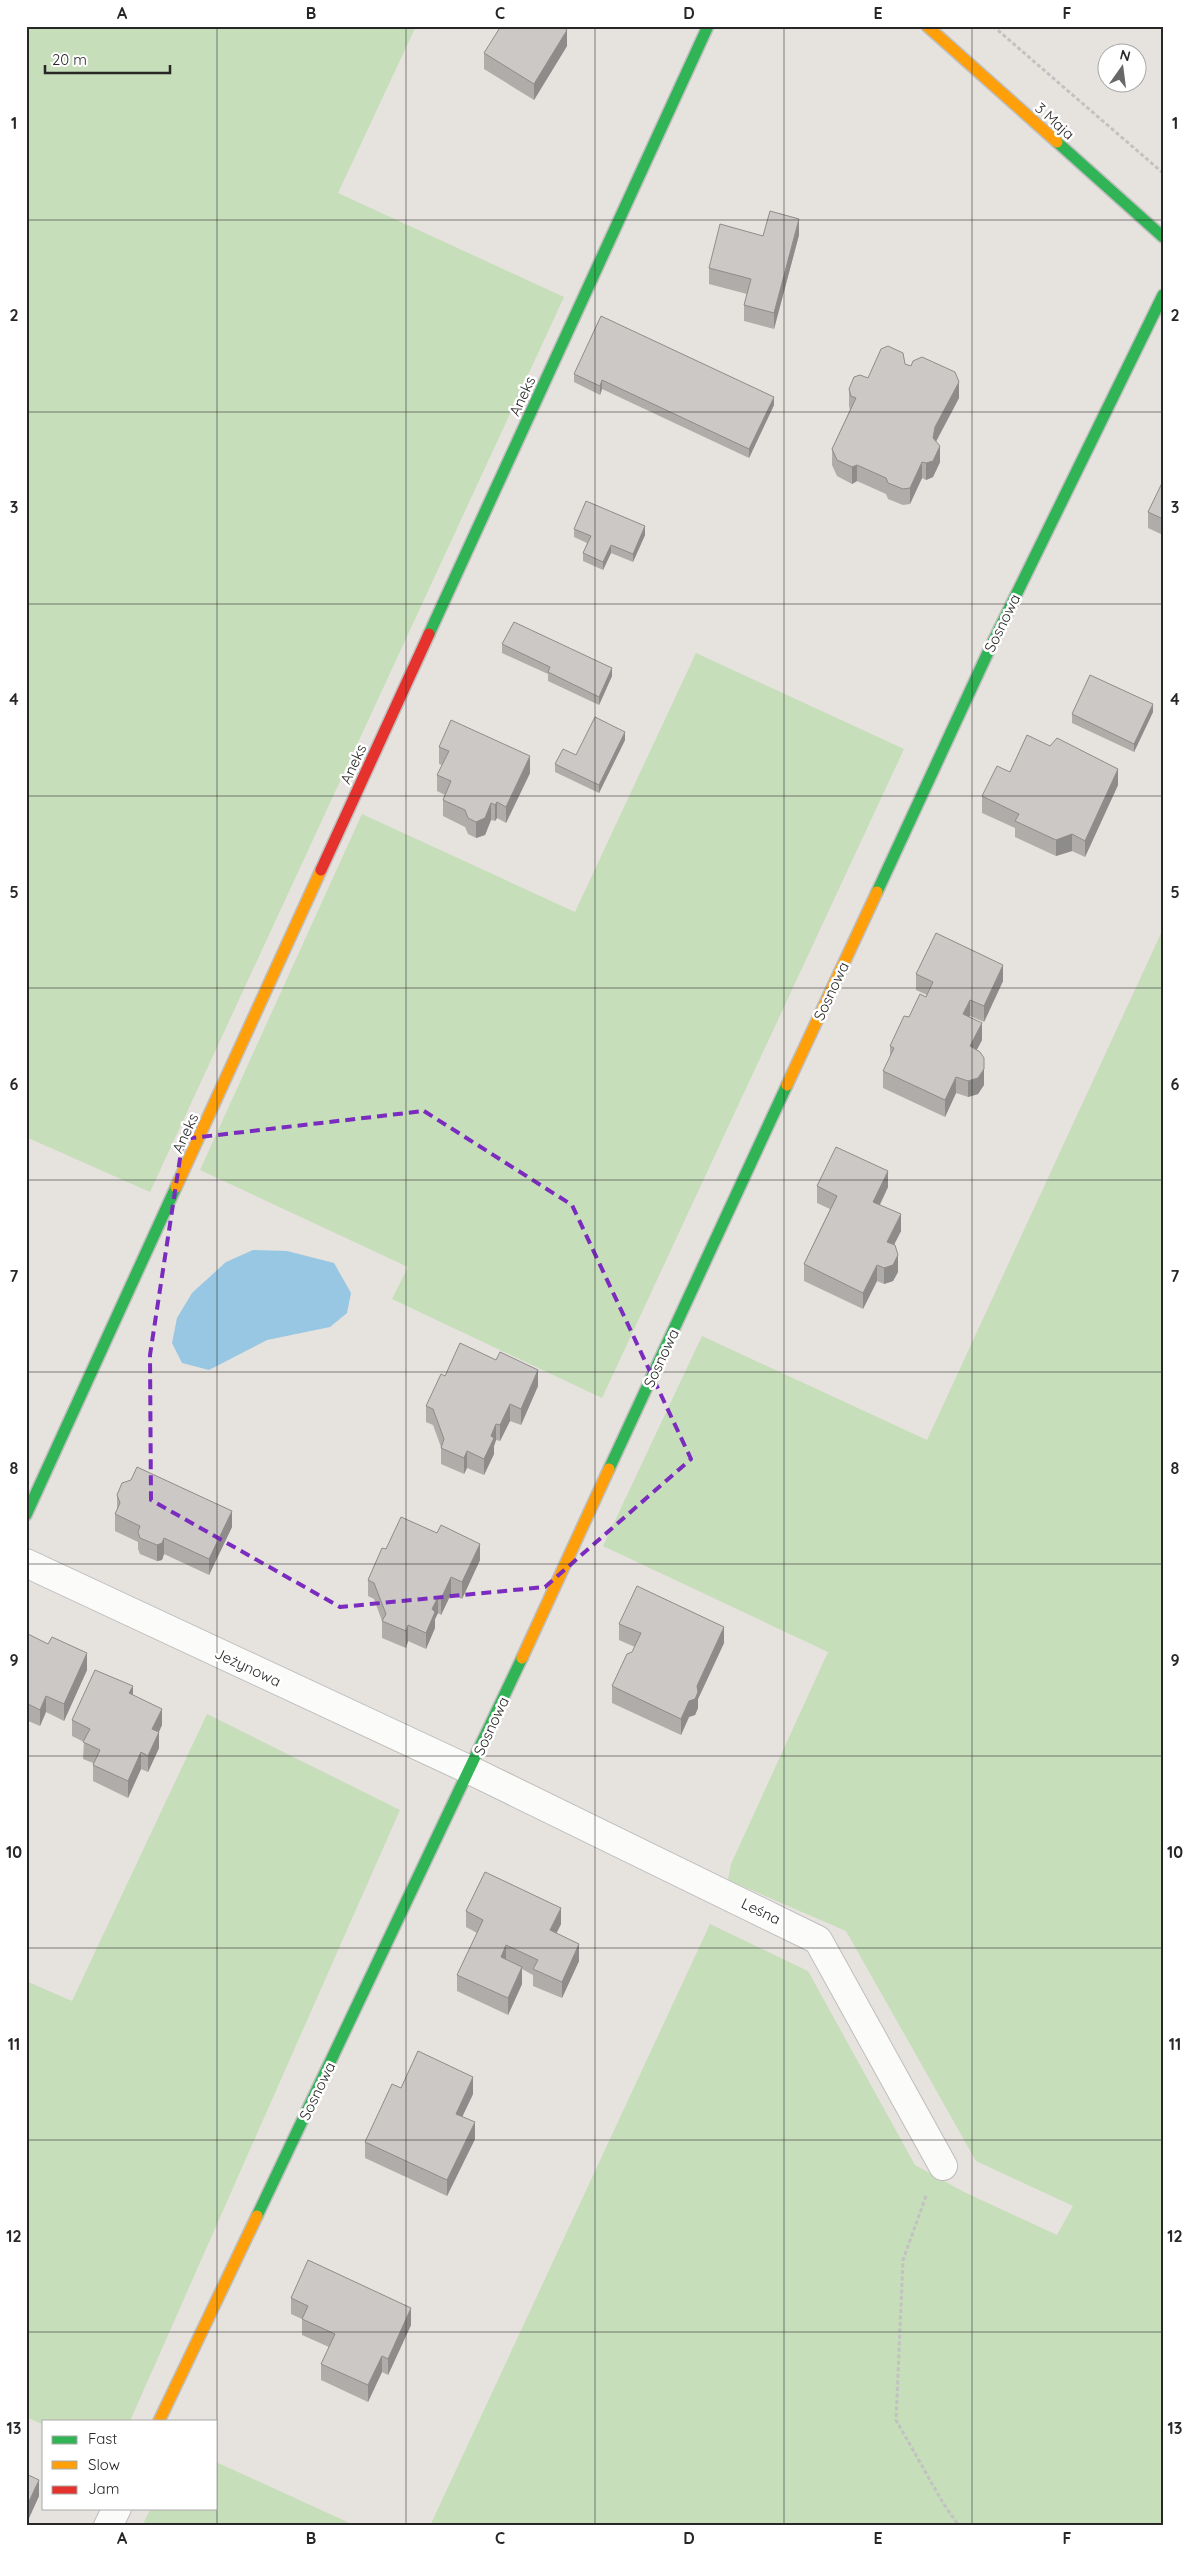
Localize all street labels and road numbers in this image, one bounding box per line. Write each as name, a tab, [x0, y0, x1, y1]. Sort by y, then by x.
street label: 3 Maja	[1031, 98, 1079, 144]
street label: Aneks	[505, 373, 539, 419]
street label: Sosnowa	[980, 591, 1024, 655]
street label: Aneks	[336, 741, 370, 787]
street label: Sosnowa	[809, 959, 853, 1023]
street label: Aneks	[168, 1110, 202, 1156]
street label: Sosnowa	[639, 1326, 683, 1390]
street label: Jeżynowa	[212, 1643, 284, 1691]
street label: Sosnowa	[469, 1694, 513, 1758]
street label: Leśna	[738, 1893, 784, 1929]
street label: Sosnowa	[295, 2059, 339, 2123]

